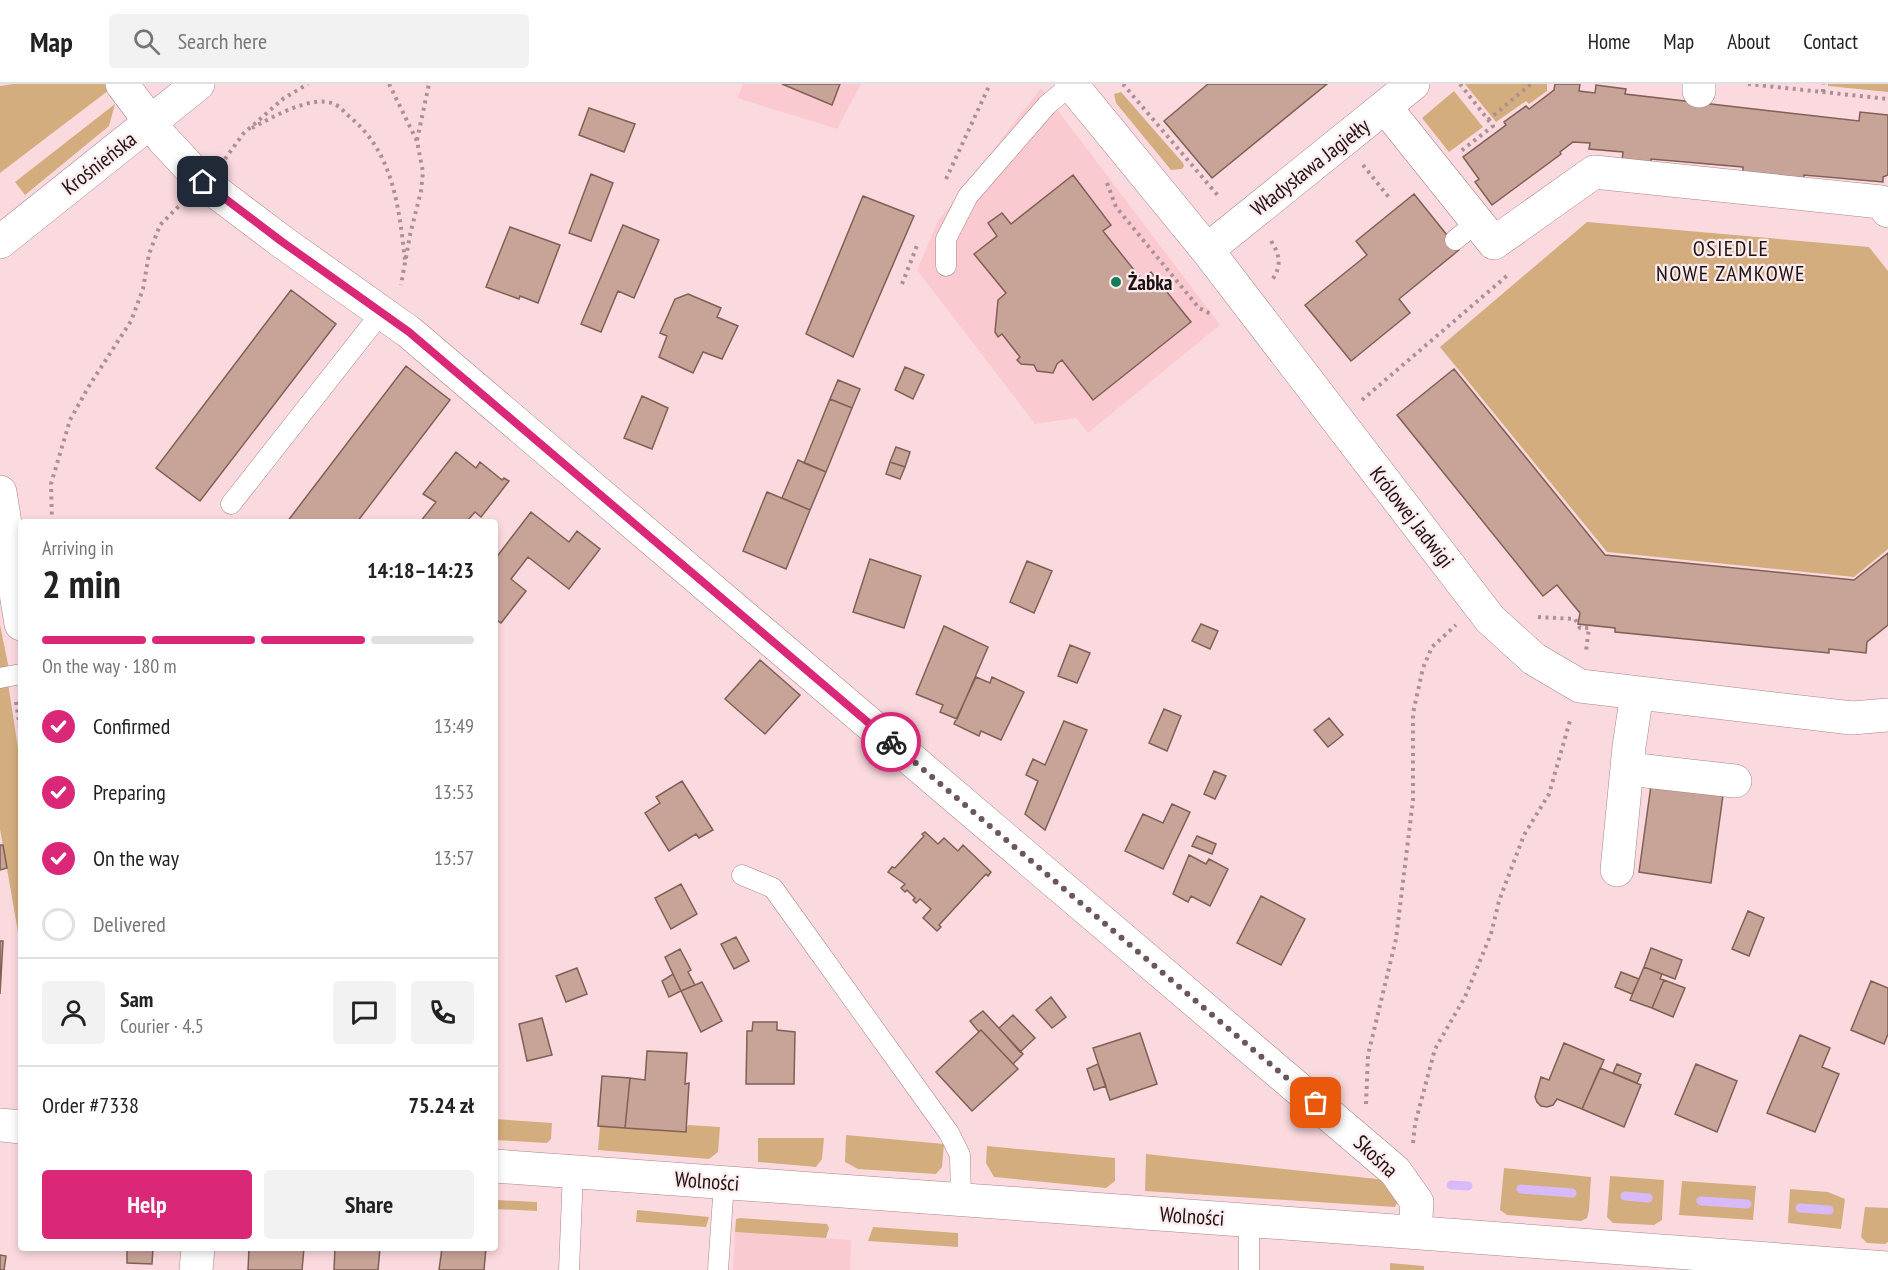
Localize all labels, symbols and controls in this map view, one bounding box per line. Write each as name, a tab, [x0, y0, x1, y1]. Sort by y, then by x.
search box	[109, 14, 529, 68]
text: Map	[30, 23, 73, 60]
icon: search	[130, 25, 163, 58]
text: Search here	[178, 27, 267, 55]
text: Home	[1588, 28, 1630, 55]
text: Map	[1663, 28, 1694, 55]
text: About	[1727, 28, 1770, 55]
text: Contact	[1803, 28, 1858, 55]
street label: Władysława Jagiełły	[1245, 112, 1375, 222]
street label: Krośnieńska	[56, 126, 142, 200]
pin	[177, 156, 228, 207]
icon: home	[186, 165, 219, 198]
district label: OSIEDLE NOWE ZAMKOWE	[1656, 234, 1806, 287]
place label: Żabka	[1128, 269, 1173, 296]
marker: Żabka	[1109, 275, 1123, 289]
street label: Królowej Jadwigi	[1364, 461, 1460, 573]
text: Arriving in	[42, 535, 114, 561]
text: 14:18–14:23	[367, 556, 474, 584]
text: 2 min	[42, 558, 121, 609]
text: On the way · 180 m	[42, 653, 177, 679]
icon: check	[42, 710, 75, 743]
text: Confirmed	[93, 712, 170, 740]
courier	[861, 712, 921, 772]
text: 13:49	[434, 713, 474, 739]
icon: bike	[875, 726, 908, 759]
icon: check	[42, 776, 75, 809]
text: Preparing	[93, 778, 166, 806]
text: 13:53	[434, 779, 474, 805]
icon: check	[42, 842, 75, 875]
text: On the way	[93, 844, 179, 872]
text: 13:57	[434, 845, 474, 871]
text: Delivered	[93, 910, 166, 938]
button: person	[42, 981, 105, 1044]
button: chat	[333, 981, 396, 1044]
button: phone	[411, 981, 474, 1044]
text: Sam	[120, 985, 153, 1013]
text: Courier · 4.5	[120, 1013, 204, 1039]
pin	[1290, 1077, 1341, 1128]
icon: bag	[1299, 1086, 1332, 1119]
text: Order #7338	[42, 1091, 139, 1119]
text: 75.24 zł	[409, 1091, 474, 1119]
street label: Skośna	[1348, 1129, 1404, 1183]
street label: Wolności	[674, 1165, 740, 1197]
button: Help	[42, 1170, 252, 1239]
button: Share	[264, 1170, 474, 1239]
street label: Wolności	[1159, 1200, 1225, 1232]

